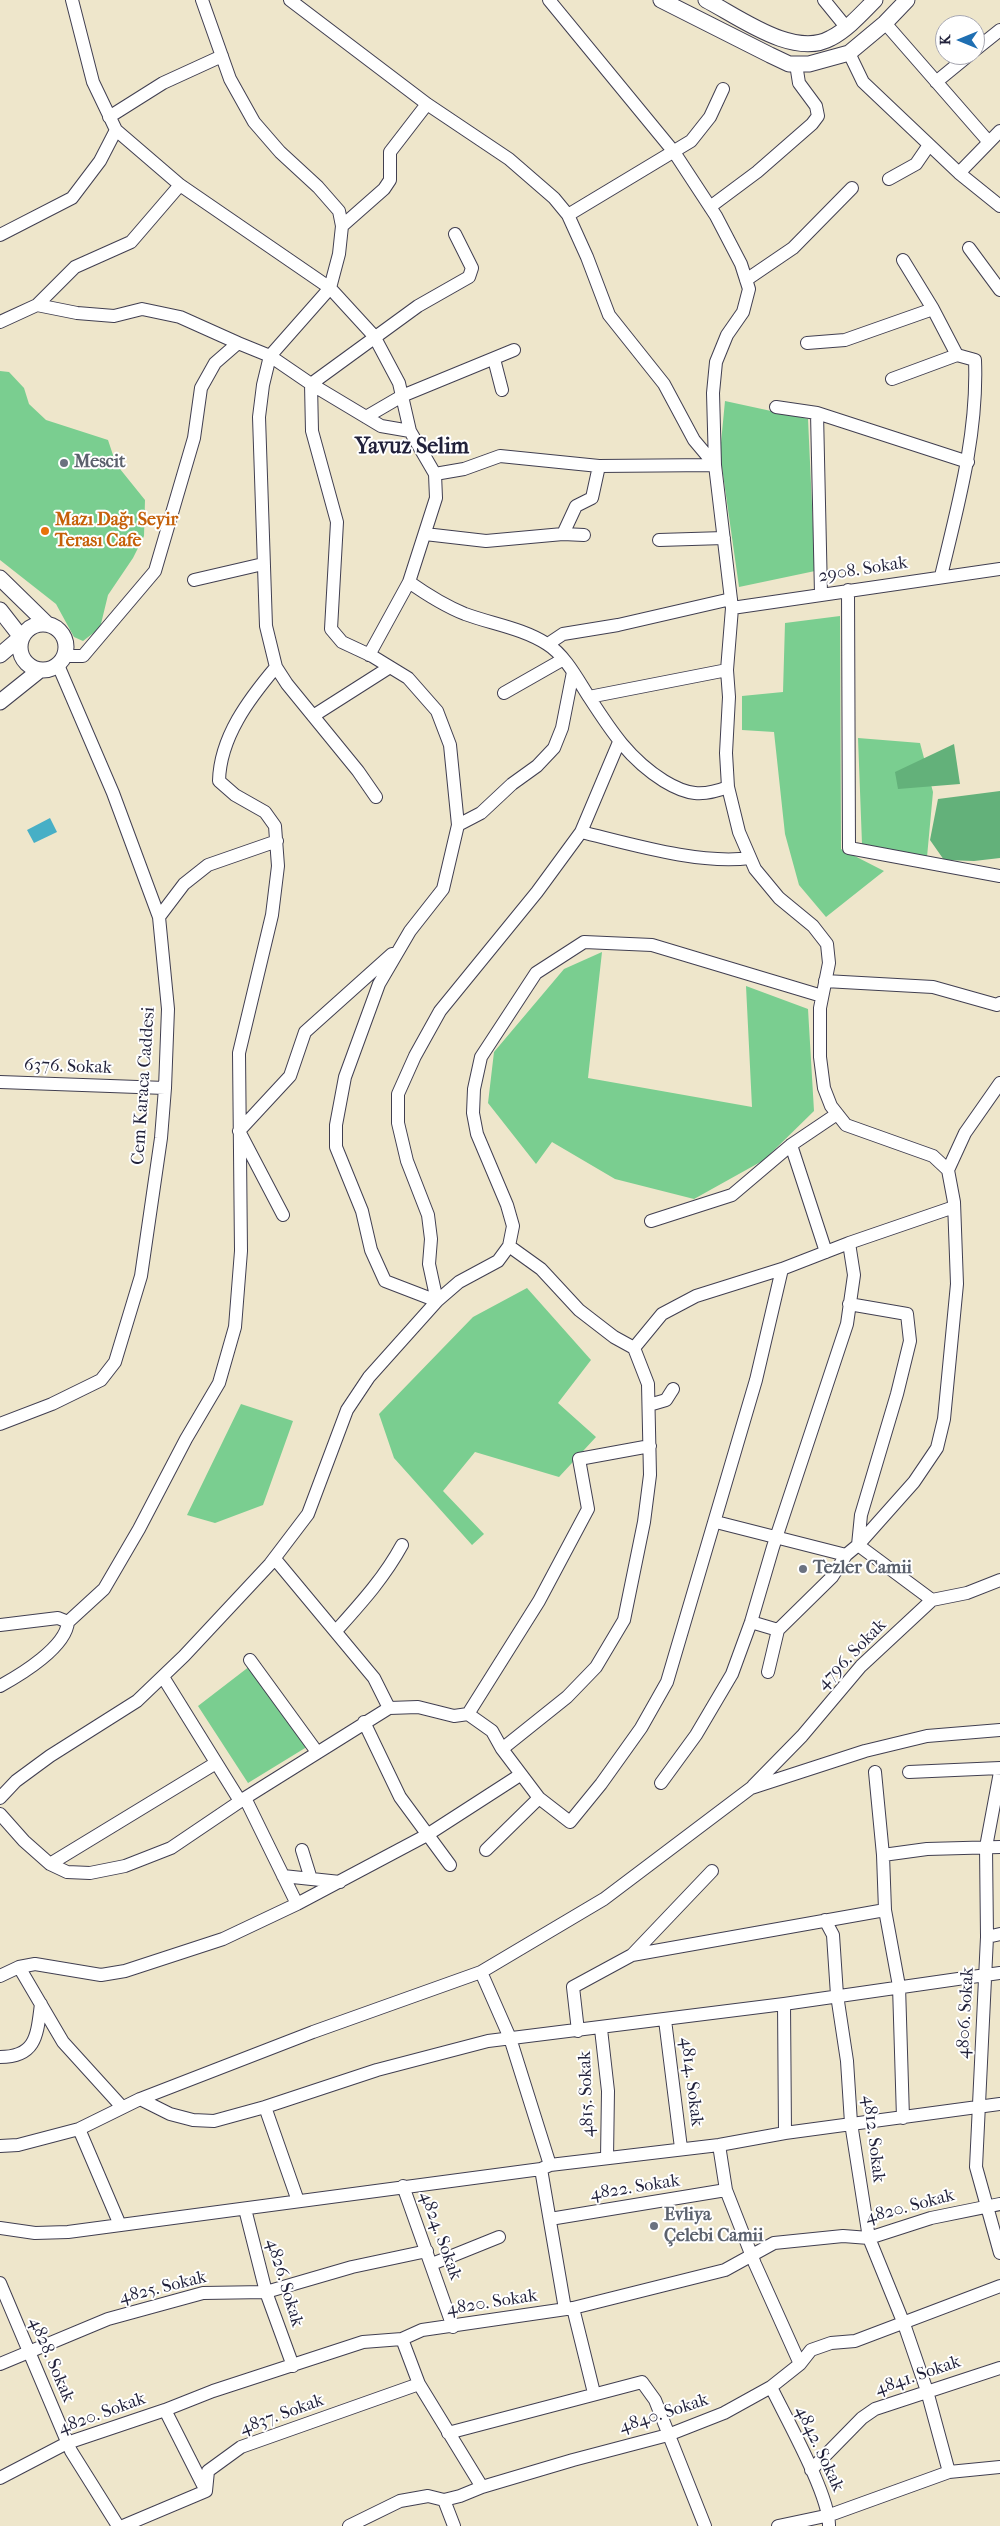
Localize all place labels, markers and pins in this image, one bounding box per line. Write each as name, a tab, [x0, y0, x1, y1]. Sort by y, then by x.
place label: Mescit	[74, 452, 125, 474]
marker: Mescit	[58, 457, 70, 469]
place label: Mazı Dağı Seyir Terası Cafe	[55, 510, 178, 552]
marker: Mazı Dağı Seyir Terası Cafe	[39, 525, 51, 537]
place label: Tezler Camii	[813, 1558, 912, 1580]
marker: Tezler Camii	[797, 1563, 809, 1575]
place label: Evliya Çelebi Camii	[664, 2205, 763, 2248]
marker: Evliya Çelebi Camii	[648, 2220, 660, 2232]

